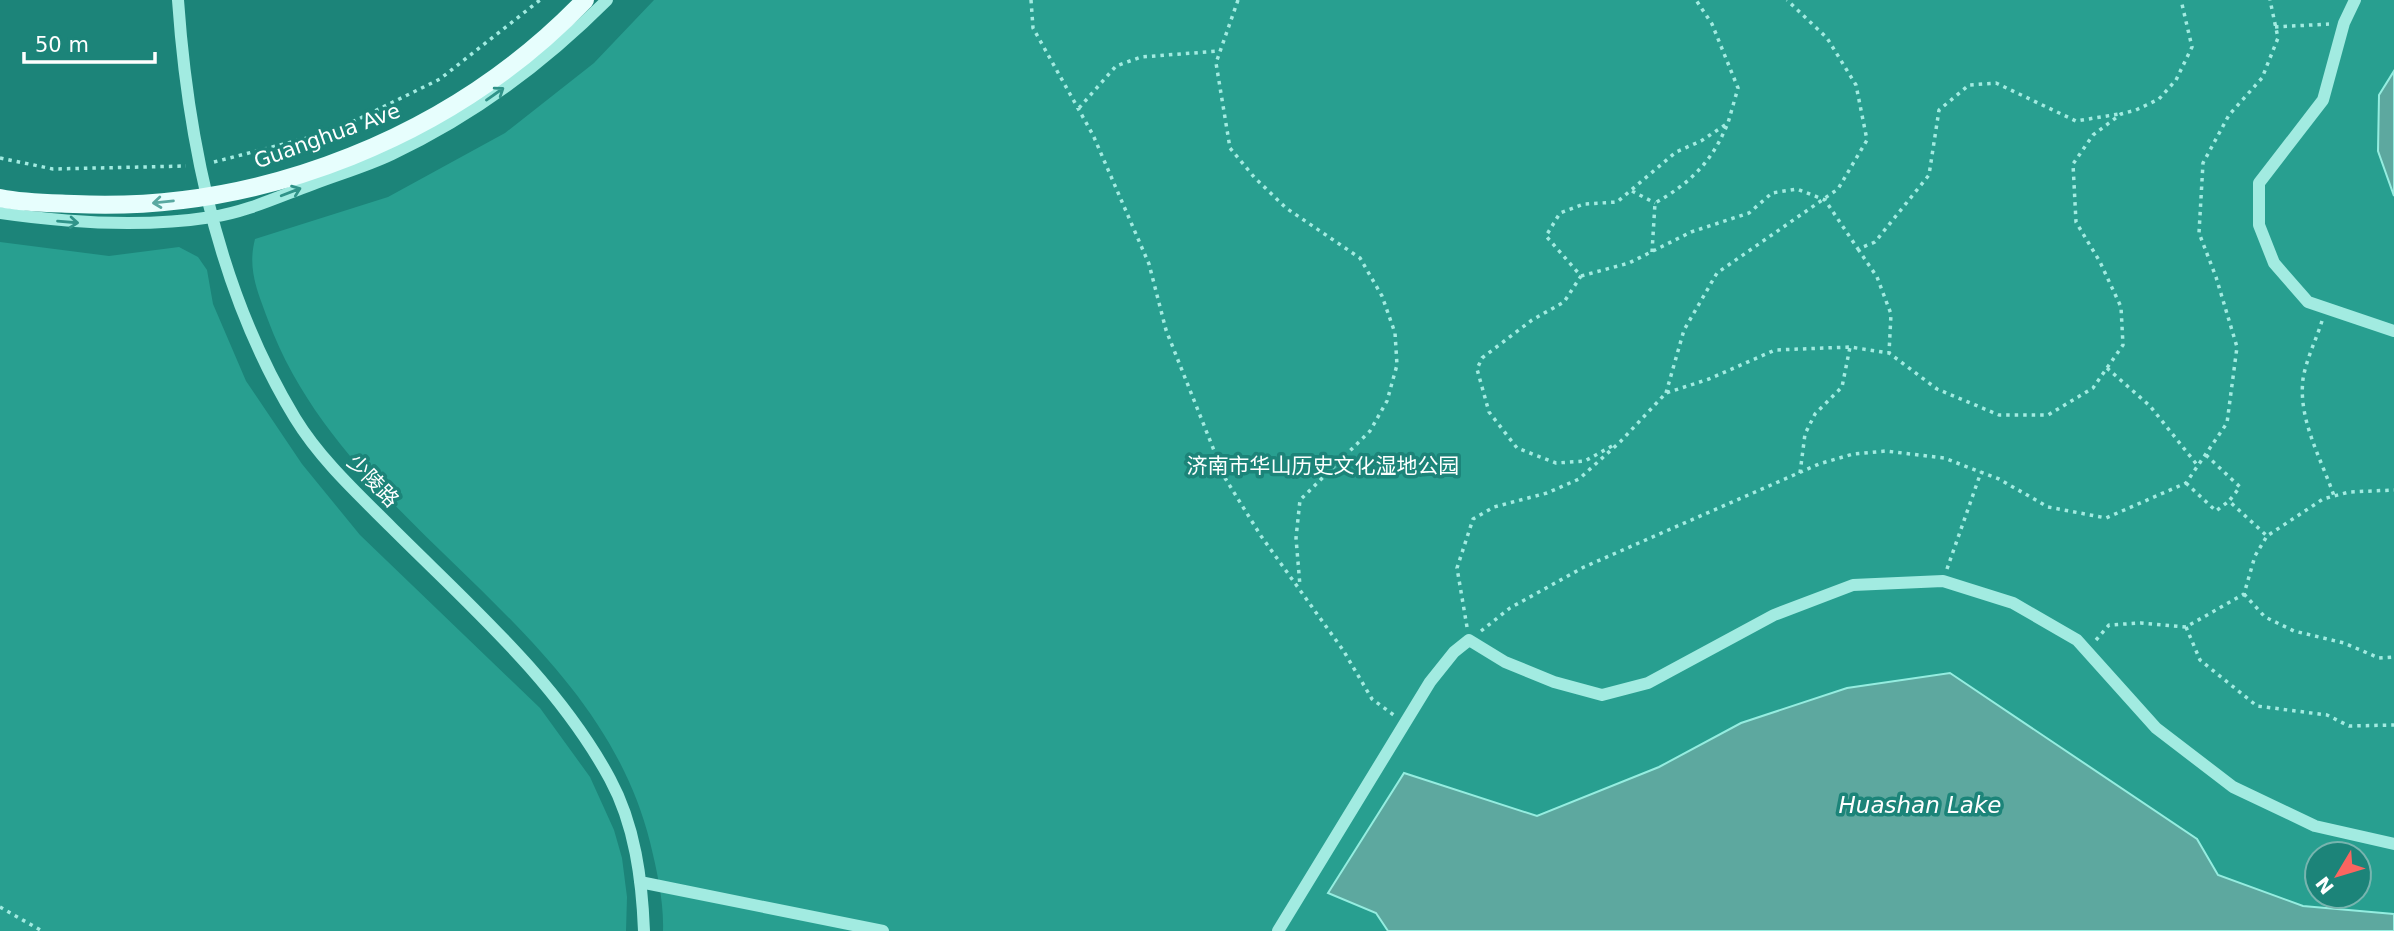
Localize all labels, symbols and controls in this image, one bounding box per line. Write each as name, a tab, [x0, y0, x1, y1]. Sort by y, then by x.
scale bar	[24, 21, 156, 65]
text: 50 m	[35, 33, 89, 57]
one-way arrow	[485, 87, 504, 101]
street label: Guanghua Ave	[251, 98, 403, 174]
one-way arrow	[280, 185, 301, 198]
one-way arrow	[152, 196, 175, 209]
one-way arrow	[56, 216, 78, 229]
street label: 少陵路	[342, 450, 404, 512]
park label: 济南市华山历史文化湿地公园	[1187, 454, 1460, 478]
water label: Huashan Lake	[1839, 792, 2001, 818]
north arrow	[2303, 840, 2373, 910]
text: N	[2311, 872, 2338, 899]

